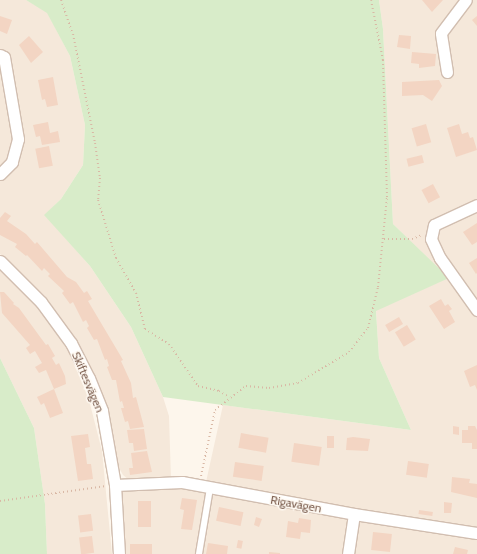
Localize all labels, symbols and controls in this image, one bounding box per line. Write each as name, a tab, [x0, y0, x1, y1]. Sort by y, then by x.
street label: Skiftesvägen	[69, 350, 107, 414]
street label: Rigavägen	[269, 492, 323, 516]

